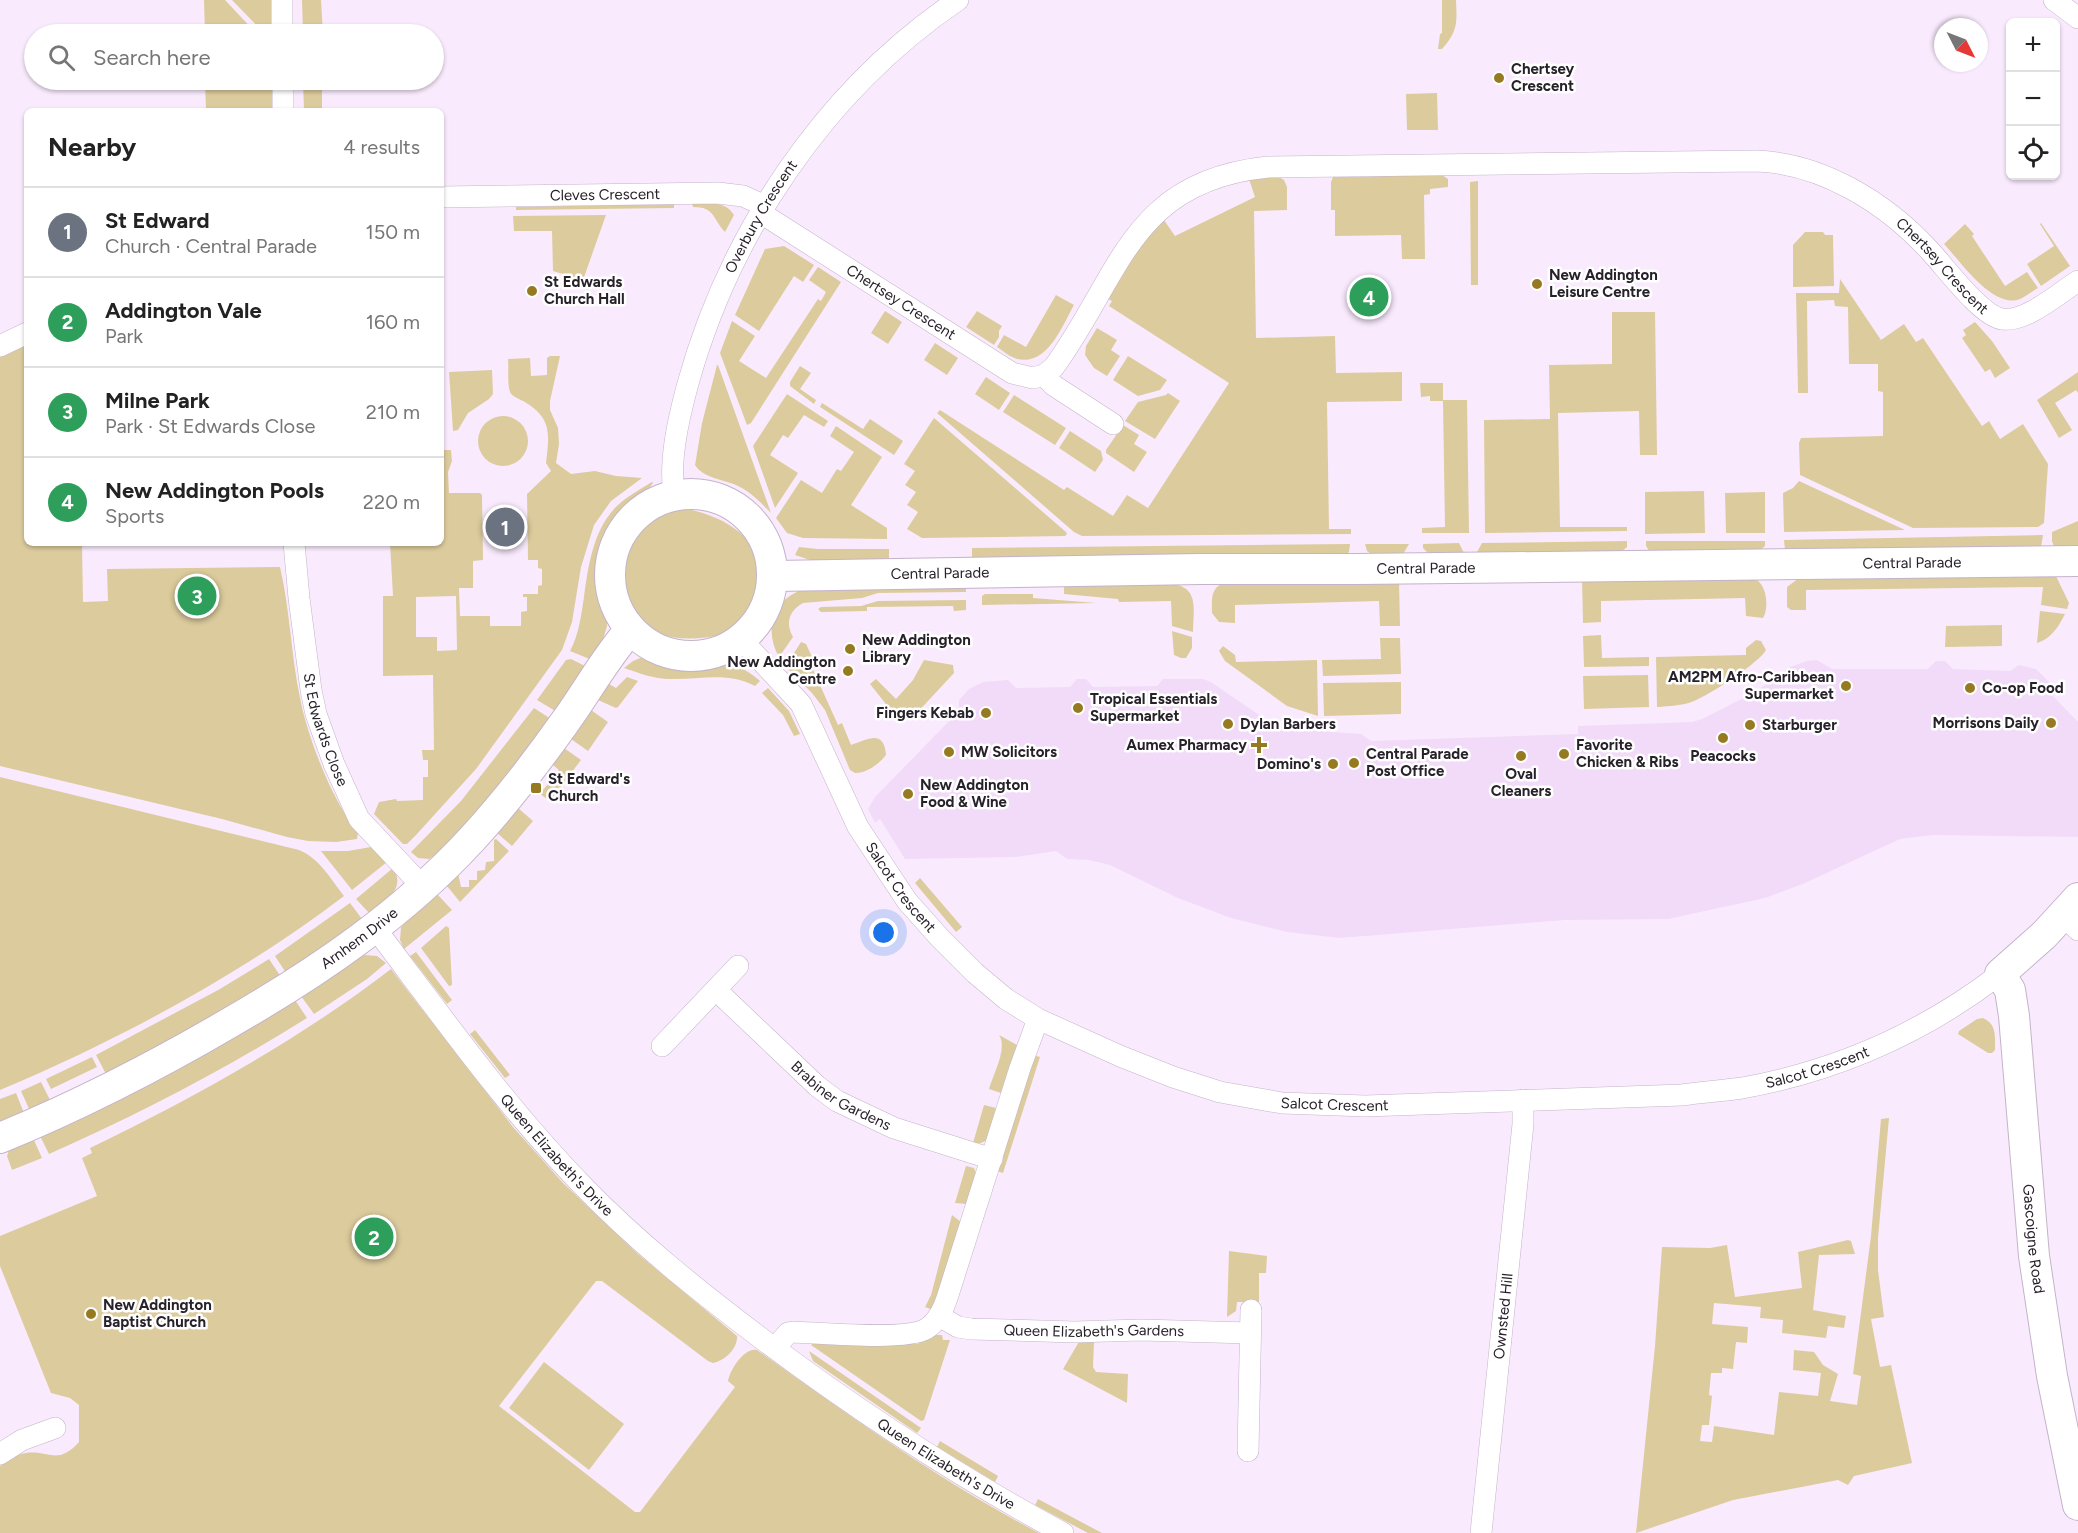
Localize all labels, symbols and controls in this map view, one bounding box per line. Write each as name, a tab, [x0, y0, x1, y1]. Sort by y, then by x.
north arrow	[1934, 18, 1988, 72]
map controls	[2006, 18, 2060, 180]
button: +	[2006, 18, 2060, 72]
search box	[24, 24, 444, 90]
icon: search	[45, 41, 78, 74]
text: Search here	[93, 44, 211, 71]
place label: Chertsey Crescent	[1511, 60, 1574, 95]
marker: Chertsey Crescent	[1492, 71, 1506, 85]
button: −	[2006, 72, 2060, 126]
button: locate	[2006, 126, 2060, 180]
text: Nearby	[48, 131, 136, 163]
text: 4 results	[343, 135, 420, 159]
street label: Overbury Crescent	[721, 156, 801, 276]
street label: Cleves Crescent	[550, 185, 661, 204]
text: St Edward	[105, 207, 210, 234]
street label: Chertsey Crescent	[1892, 214, 1992, 318]
text: 1	[63, 220, 72, 244]
text: 150 m	[365, 220, 420, 244]
text: Church · Central Parade	[105, 234, 317, 258]
street label: Chertsey Crescent	[843, 261, 959, 344]
place label: New Addington Leisure Centre	[1549, 266, 1658, 301]
place label: St Edwards Church Hall	[544, 273, 625, 308]
pin: 4	[1350, 274, 1388, 320]
marker: New Addington Leisure Centre	[1530, 277, 1544, 291]
marker: St Edwards Church Hall	[525, 284, 539, 298]
text: Addington Vale	[105, 297, 262, 324]
text: 2	[62, 310, 73, 334]
text: 160 m	[366, 310, 420, 334]
text: Park	[105, 324, 143, 348]
text: Milne Park	[105, 387, 210, 414]
text: 3	[62, 400, 73, 424]
text: 210 m	[366, 400, 420, 424]
text: Park · St Edwards Close	[105, 414, 315, 438]
text: New Addington Pools	[105, 477, 324, 504]
text: 4	[61, 490, 74, 514]
text: 220 m	[363, 490, 420, 514]
text: Sports	[105, 504, 164, 528]
pin: 1	[486, 504, 524, 550]
street label: Central Parade	[1862, 553, 1961, 572]
street label: Central Parade	[1376, 559, 1475, 578]
street label: Central Parade	[890, 563, 990, 583]
pin: 3	[178, 574, 216, 618]
place label: New Addington Library	[862, 631, 971, 666]
marker: New Addington Library	[843, 642, 857, 656]
place label: New Addington Centre	[727, 653, 837, 688]
marker: New Addington Centre	[841, 664, 855, 678]
place label: AM2PM Afro-Caribbean Supermarket	[1668, 668, 1834, 703]
street label: St Edwards Close	[300, 672, 352, 789]
marker: AM2PM Afro-Caribbean Supermarket	[1839, 679, 1853, 693]
place label: Co-op Food	[1982, 679, 2064, 697]
marker: Co-op Food	[1963, 681, 1977, 695]
place label: Tropical Essentials Supermarket	[1090, 690, 1217, 725]
marker: Tropical Essentials Supermarket	[1071, 701, 1085, 715]
place label: Fingers Kebab	[876, 704, 974, 722]
marker: Fingers Kebab	[979, 706, 993, 720]
place label: Morrisons Daily	[1933, 714, 2039, 732]
place label: Dylan Barbers	[1240, 715, 1336, 733]
place label: Starburger	[1762, 716, 1837, 734]
marker: Morrisons Daily	[2044, 716, 2058, 730]
marker: Dylan Barbers	[1221, 717, 1235, 731]
marker: Starburger	[1743, 718, 1757, 732]
marker: Peacocks	[1716, 731, 1730, 745]
place label: Aumex Pharmacy	[1126, 736, 1247, 754]
place label: Favorite Chicken & Ribs	[1576, 736, 1678, 771]
marker: Aumex Pharmacy	[1252, 738, 1266, 752]
place label: MW Solicitors	[961, 743, 1057, 761]
marker: MW Solicitors	[942, 745, 956, 759]
place label: Central Parade Post Office	[1366, 745, 1469, 780]
marker: Favorite Chicken & Ribs	[1557, 747, 1571, 761]
place label: Peacocks	[1690, 747, 1756, 765]
marker: Oval Cleaners	[1514, 749, 1528, 763]
place label: Domino's	[1257, 755, 1321, 773]
marker: Central Parade Post Office	[1347, 756, 1361, 770]
marker: Domino's	[1326, 757, 1340, 771]
place label: Oval Cleaners	[1491, 765, 1551, 800]
place label: St Edward's Church	[548, 770, 630, 805]
place label: New Addington Food & Wine	[920, 776, 1029, 811]
marker: St Edward's Church	[529, 781, 543, 795]
marker: New Addington Food & Wine	[901, 787, 915, 801]
street label: Salcot Crescent	[862, 839, 940, 936]
street label: Arnhem Drive	[317, 904, 401, 973]
your location	[869, 918, 898, 947]
street label: Salcot Crescent	[1764, 1042, 1872, 1092]
street label: Brabiner Gardens	[787, 1057, 894, 1134]
street label: Queen Elizabeth's Drive	[497, 1090, 617, 1220]
street label: Salcot Crescent	[1280, 1094, 1389, 1115]
street label: Gascoigne Road	[2019, 1183, 2049, 1295]
pin: 2	[354, 1214, 394, 1260]
street label: Ownsted Hill	[1490, 1272, 1517, 1360]
place label: New Addington Baptist Church	[103, 1296, 212, 1331]
marker: New Addington Baptist Church	[84, 1307, 98, 1321]
street label: Queen Elizabeth's Gardens	[1003, 1321, 1184, 1341]
street label: Queen Elizabeth's Drive	[874, 1414, 1018, 1513]

